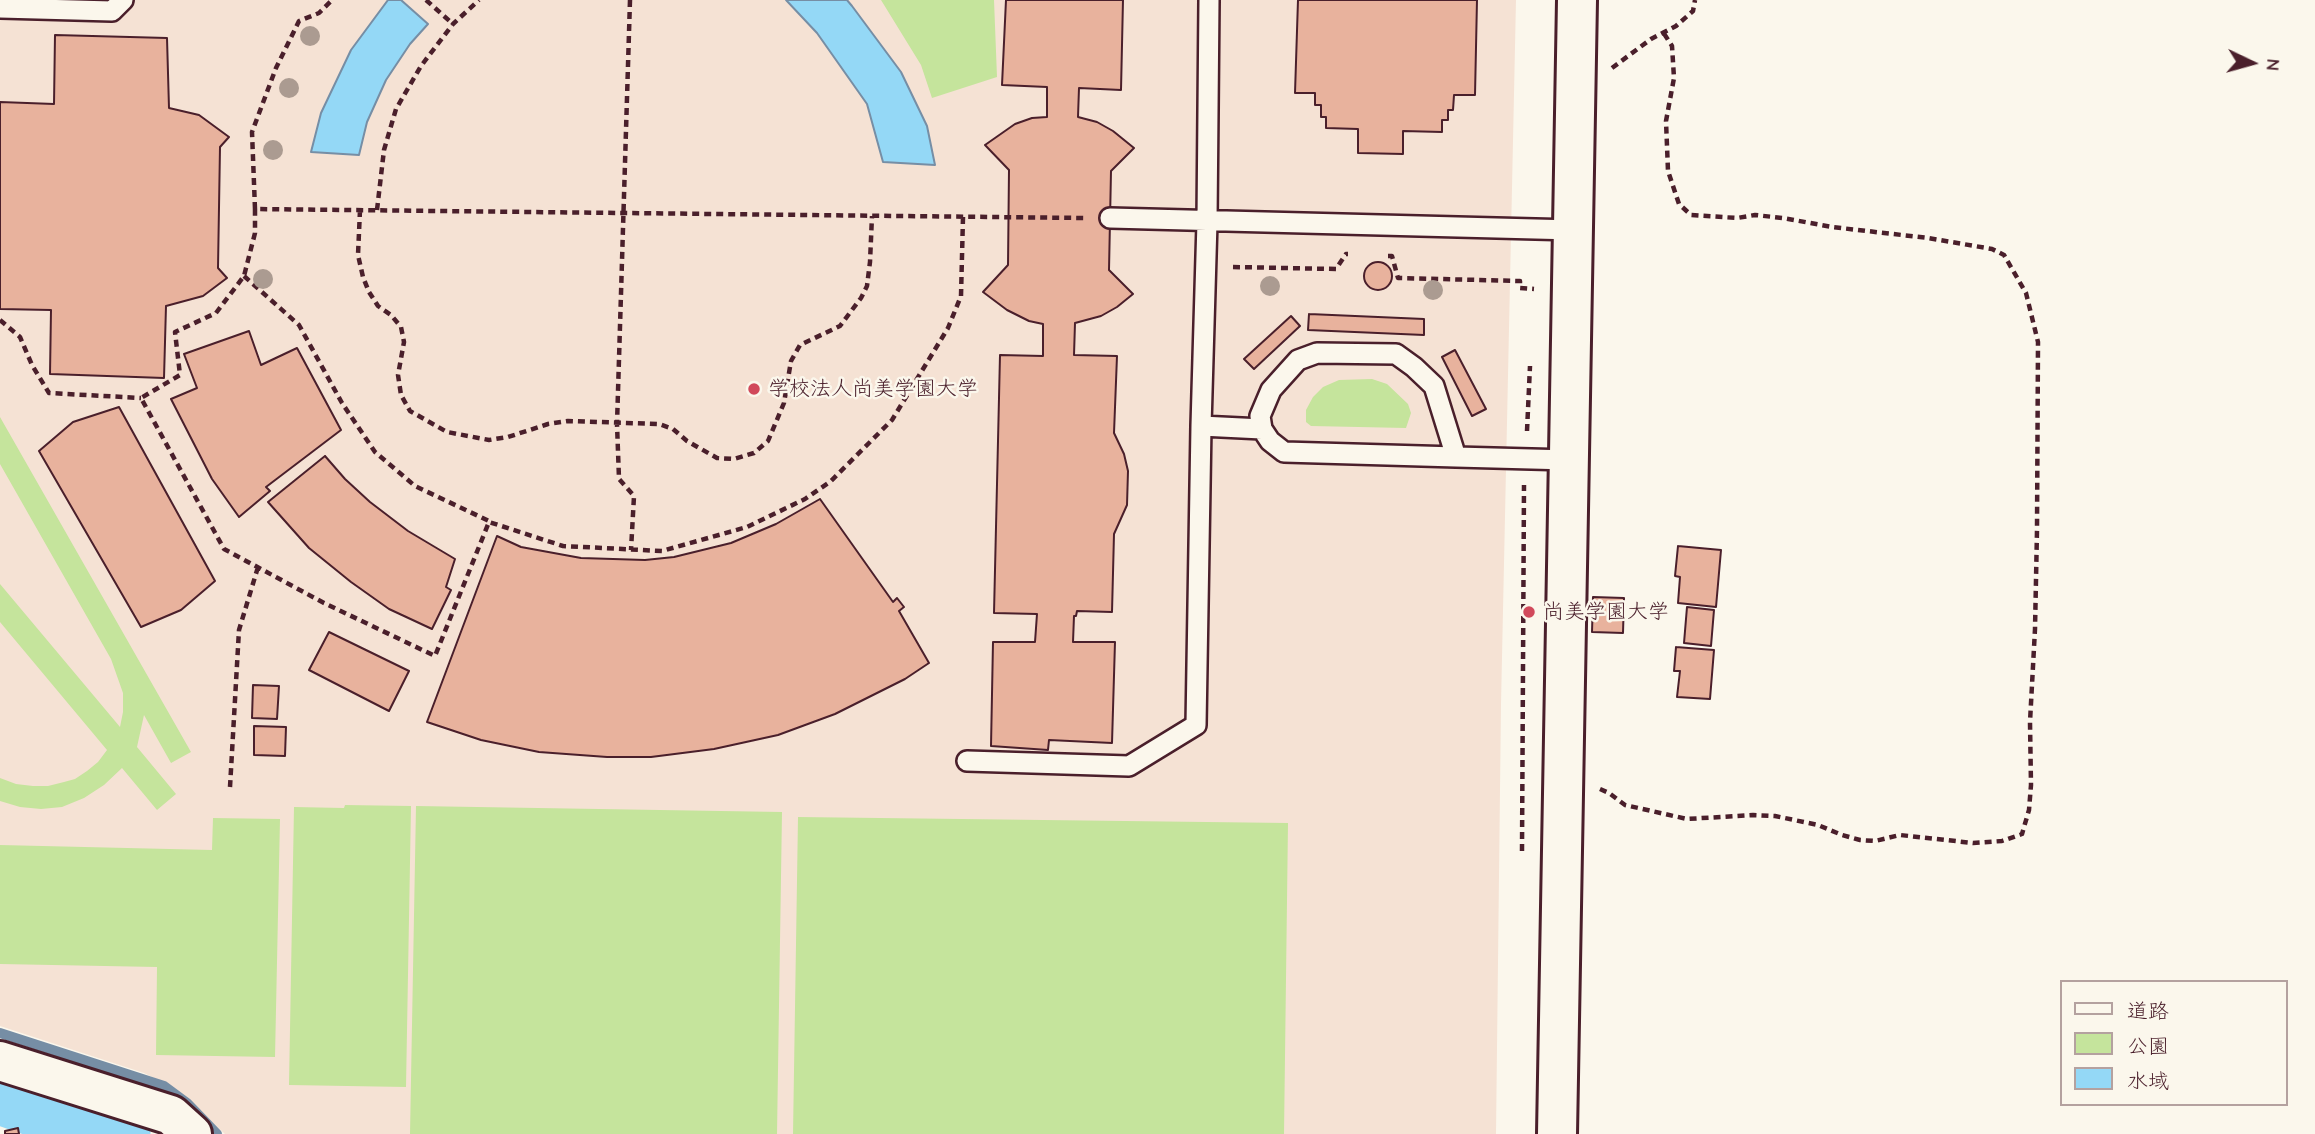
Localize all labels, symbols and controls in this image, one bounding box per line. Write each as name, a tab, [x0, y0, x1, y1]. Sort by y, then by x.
north arrow	[2217, 28, 2287, 98]
text: N	[2261, 58, 2284, 72]
place label: 学校法人尚美学園大学	[768, 376, 978, 402]
marker: 学校法人尚美学園大学	[746, 381, 762, 397]
place label: 尚美学園大学	[1543, 599, 1669, 625]
marker: 尚美学園大学	[1521, 604, 1537, 620]
legend	[2060, 980, 2287, 1106]
text: 道路	[2127, 999, 2169, 1023]
text: 公園	[2127, 1034, 2169, 1058]
text: 水域	[2127, 1069, 2169, 1093]

